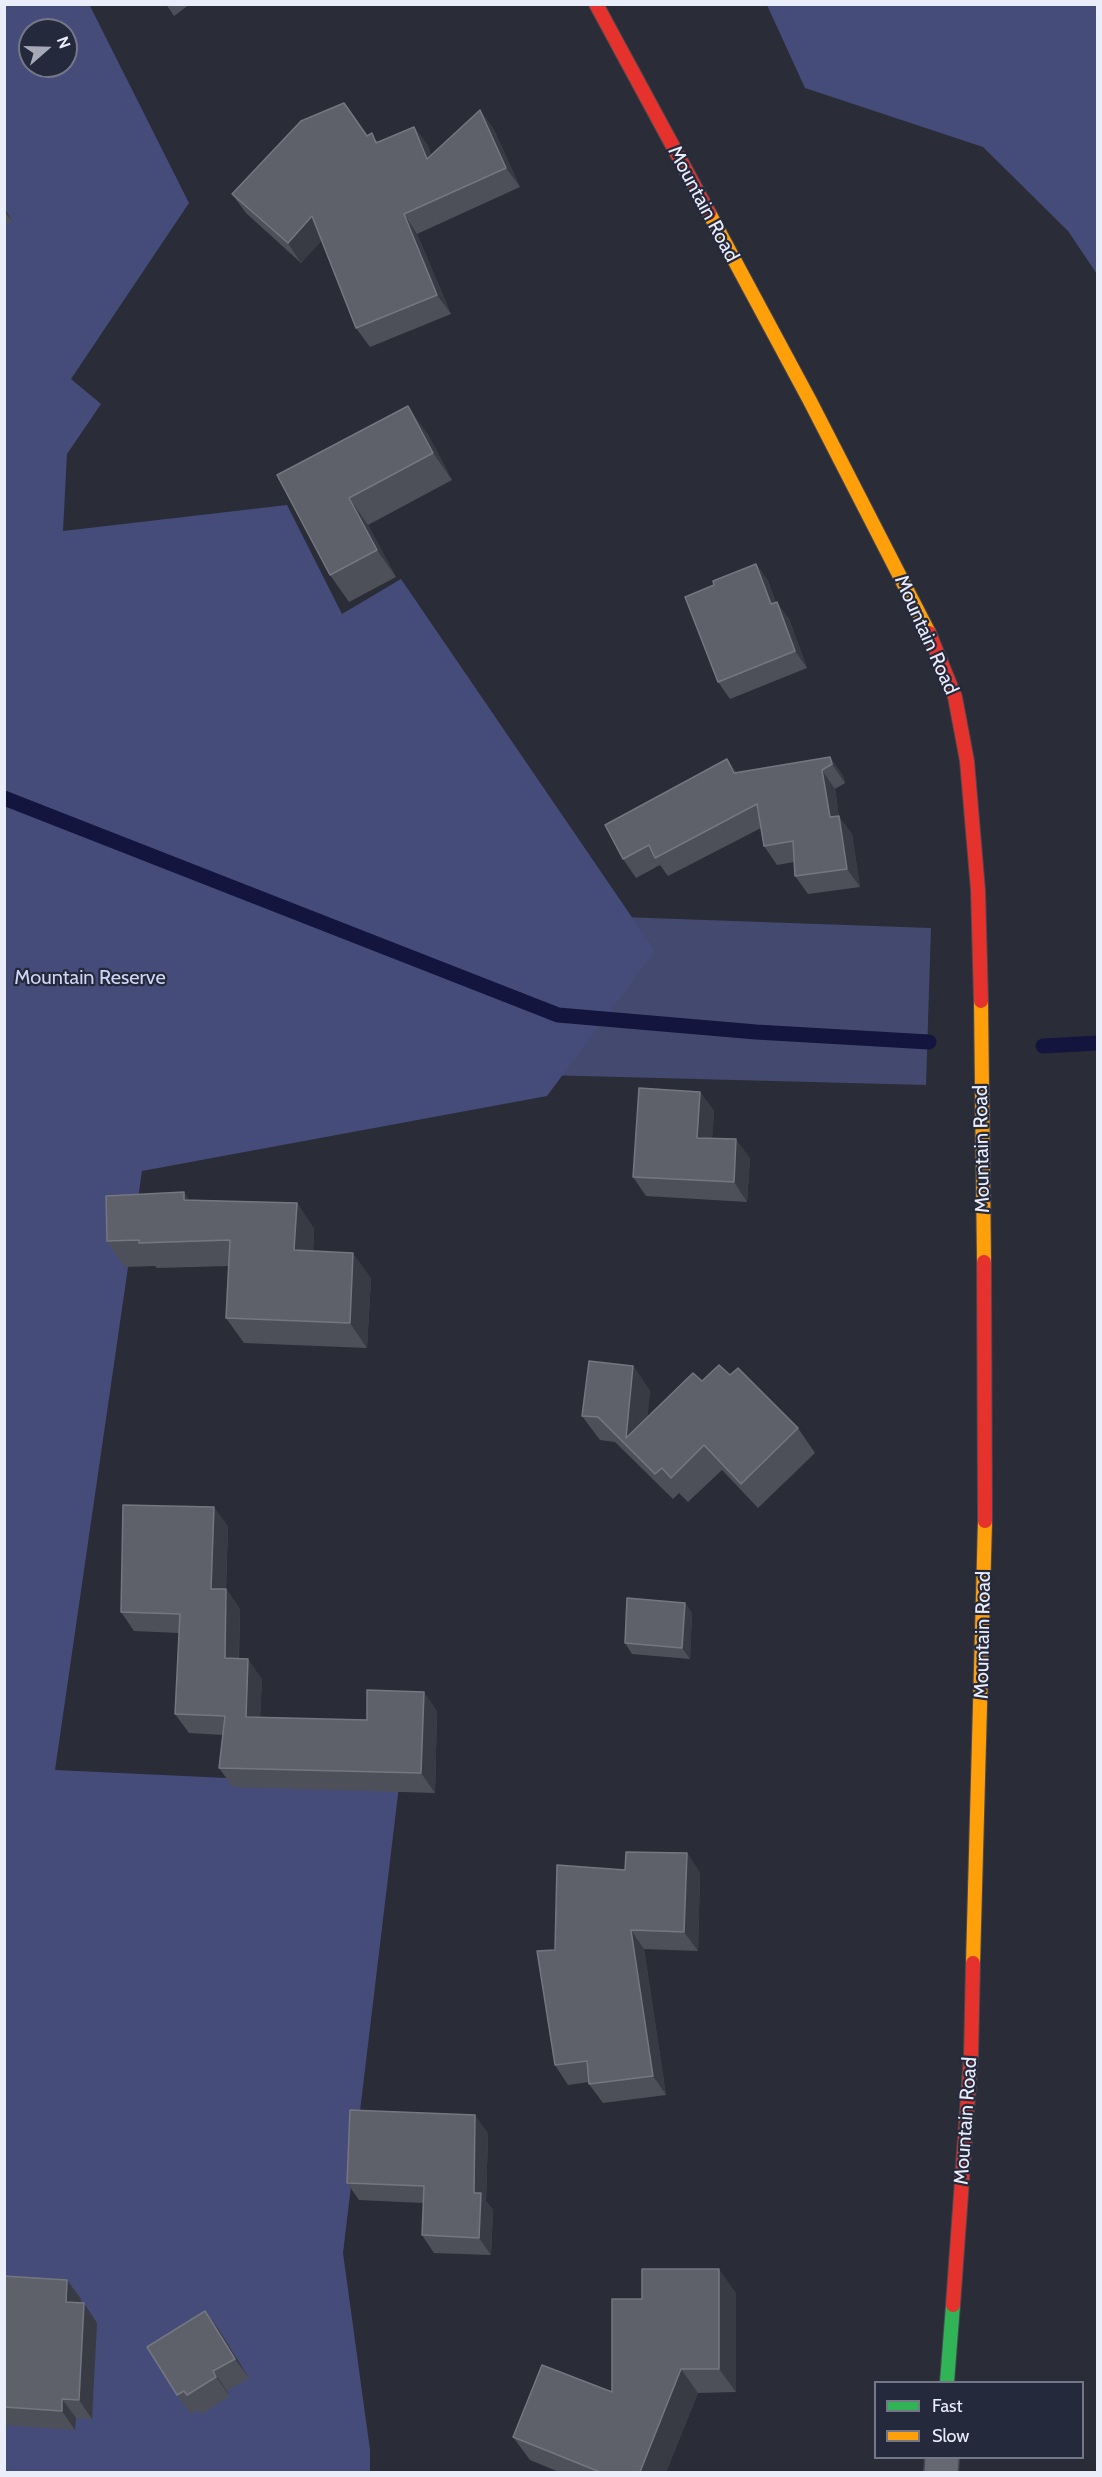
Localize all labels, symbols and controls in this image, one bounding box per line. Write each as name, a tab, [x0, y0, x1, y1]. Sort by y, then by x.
north arrow	[18, 18, 78, 78]
text: N	[53, 34, 74, 51]
street label: Mountain Road	[662, 142, 744, 266]
street label: Mountain Road	[889, 572, 963, 698]
park label: Mountain Reserve	[14, 966, 166, 990]
street label: Mountain Road	[969, 1085, 995, 1213]
street label: Mountain Road	[970, 1571, 996, 1699]
street label: Mountain Road	[950, 2056, 982, 2186]
legend	[874, 2381, 1084, 2459]
text: Fast	[932, 2395, 963, 2417]
text: Slow	[932, 2425, 969, 2447]

